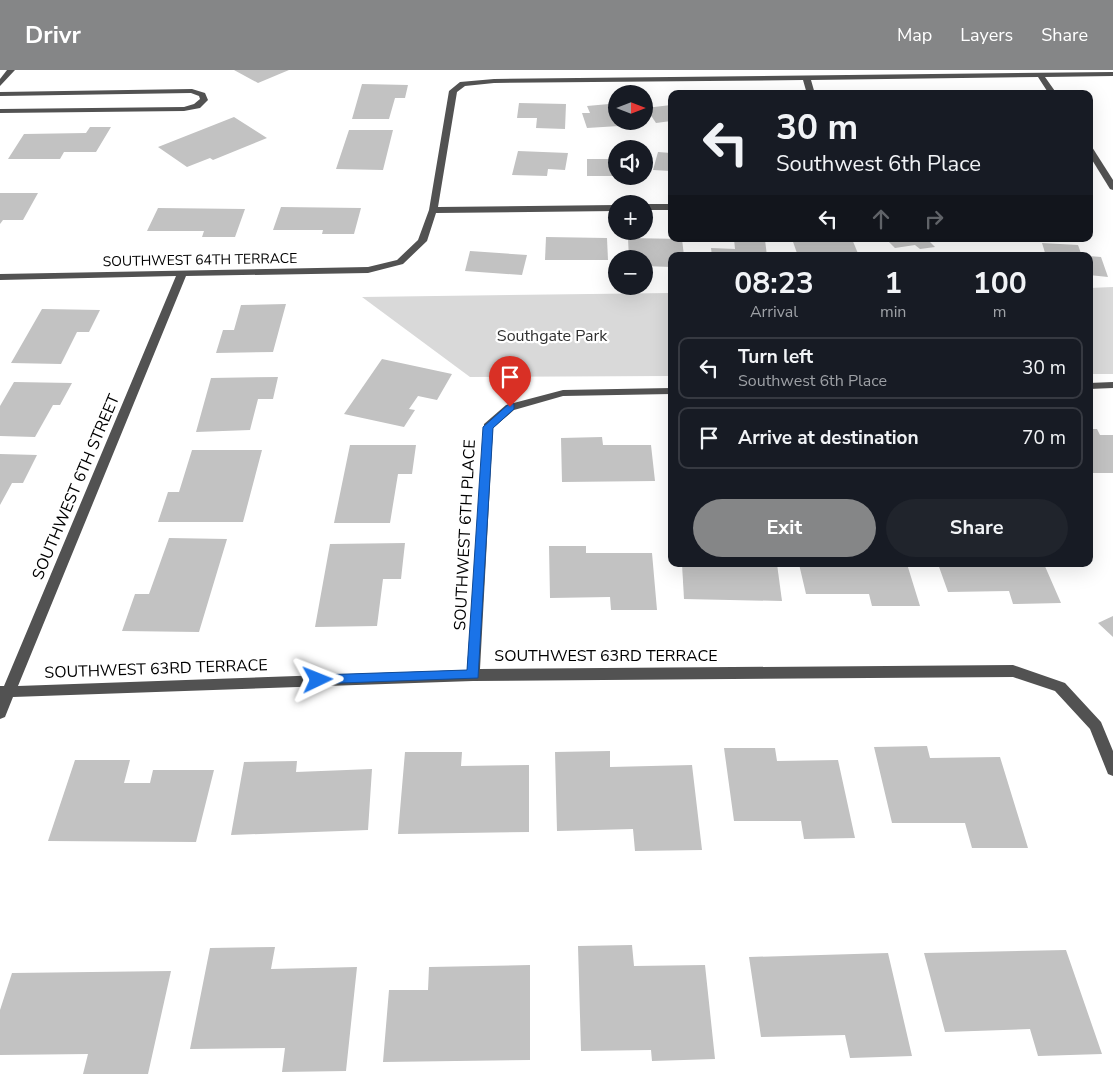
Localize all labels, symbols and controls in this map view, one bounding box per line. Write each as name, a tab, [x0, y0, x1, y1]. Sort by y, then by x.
text: Drivr	[25, 19, 81, 51]
text: Map	[897, 23, 932, 47]
text: Layers	[960, 23, 1013, 47]
text: Share	[1041, 23, 1088, 47]
north arrow	[608, 85, 652, 130]
map controls	[608, 85, 653, 295]
text: 30 m	[776, 104, 858, 151]
icon: left	[693, 110, 758, 175]
button: sound	[608, 140, 653, 185]
text: Southwest 6th Place	[776, 149, 981, 179]
button: +	[608, 195, 653, 240]
icon: left	[814, 205, 842, 233]
icon: ahead	[867, 205, 895, 233]
icon: right	[920, 205, 948, 233]
street label: SOUTHWEST 64TH TERRACE	[102, 249, 298, 271]
button: −	[608, 250, 653, 295]
text: 08:23	[734, 263, 814, 304]
text: 1	[884, 263, 902, 304]
text: 100	[973, 263, 1027, 304]
text: Arrival	[750, 301, 798, 323]
text: min	[880, 301, 906, 323]
text: m	[993, 301, 1007, 323]
park label: Southgate Park	[497, 325, 608, 347]
text: Turn left	[738, 344, 813, 370]
icon: left	[695, 354, 723, 382]
text: 30 m	[1022, 355, 1066, 381]
pin	[489, 356, 531, 407]
icon: arrive	[496, 363, 524, 391]
text: Southwest 6th Place	[738, 370, 887, 392]
street label: SOUTHWEST 6TH STREET	[27, 391, 125, 583]
icon: arrive	[695, 424, 723, 452]
text: Arrive at destination	[738, 425, 919, 451]
text: 70 m	[1022, 425, 1066, 451]
street label: SOUTHWEST 6TH PLACE	[449, 439, 481, 631]
button: Exit	[693, 499, 876, 557]
button: Share	[886, 499, 1068, 557]
street label: SOUTHWEST 63RD TERRACE	[494, 645, 718, 667]
position arrow	[291, 653, 343, 705]
street label: SOUTHWEST 63RD TERRACE	[44, 654, 268, 684]

